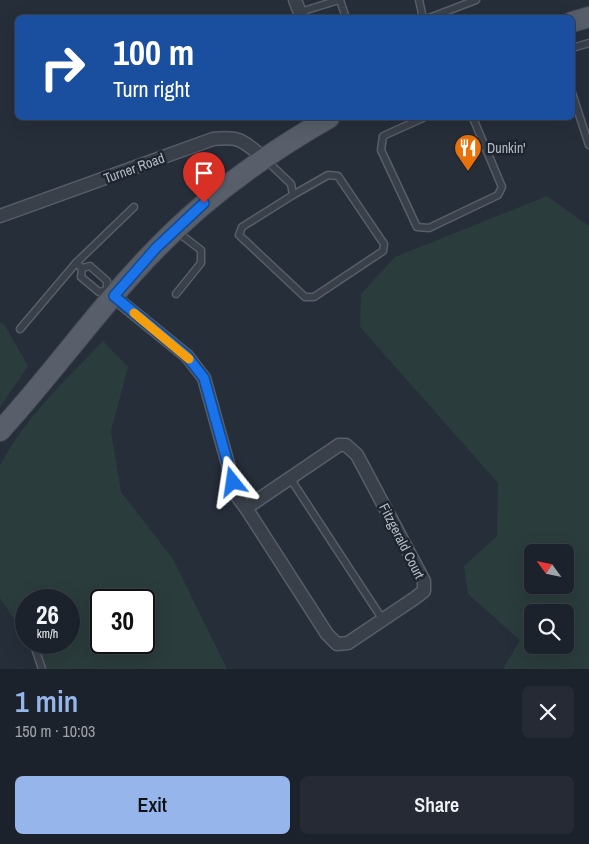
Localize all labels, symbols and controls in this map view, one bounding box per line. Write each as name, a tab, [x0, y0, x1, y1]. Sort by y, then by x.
text: 100 m	[113, 29, 194, 76]
icon: right	[30, 35, 95, 100]
text: Turn right	[113, 74, 190, 104]
restaurant icon: Dunkin'	[453, 133, 483, 172]
place label: Dunkin'	[487, 139, 526, 157]
street label: Turner Road	[101, 149, 167, 187]
pin	[183, 152, 225, 203]
icon: arrive	[190, 159, 218, 187]
position arrow	[206, 455, 258, 507]
street label: Fitzgerald Court	[375, 500, 429, 582]
north arrow	[524, 544, 574, 594]
map controls	[524, 544, 574, 654]
speed limit sign: 30	[90, 589, 155, 654]
text: 26	[36, 598, 59, 632]
button: search	[524, 604, 574, 654]
text: km/h	[37, 626, 58, 642]
text: 1 min	[15, 681, 78, 721]
button: close	[522, 686, 574, 738]
text: 150 m · 10:03	[15, 720, 95, 742]
button: Exit	[15, 776, 290, 834]
button: Share	[300, 776, 574, 834]

